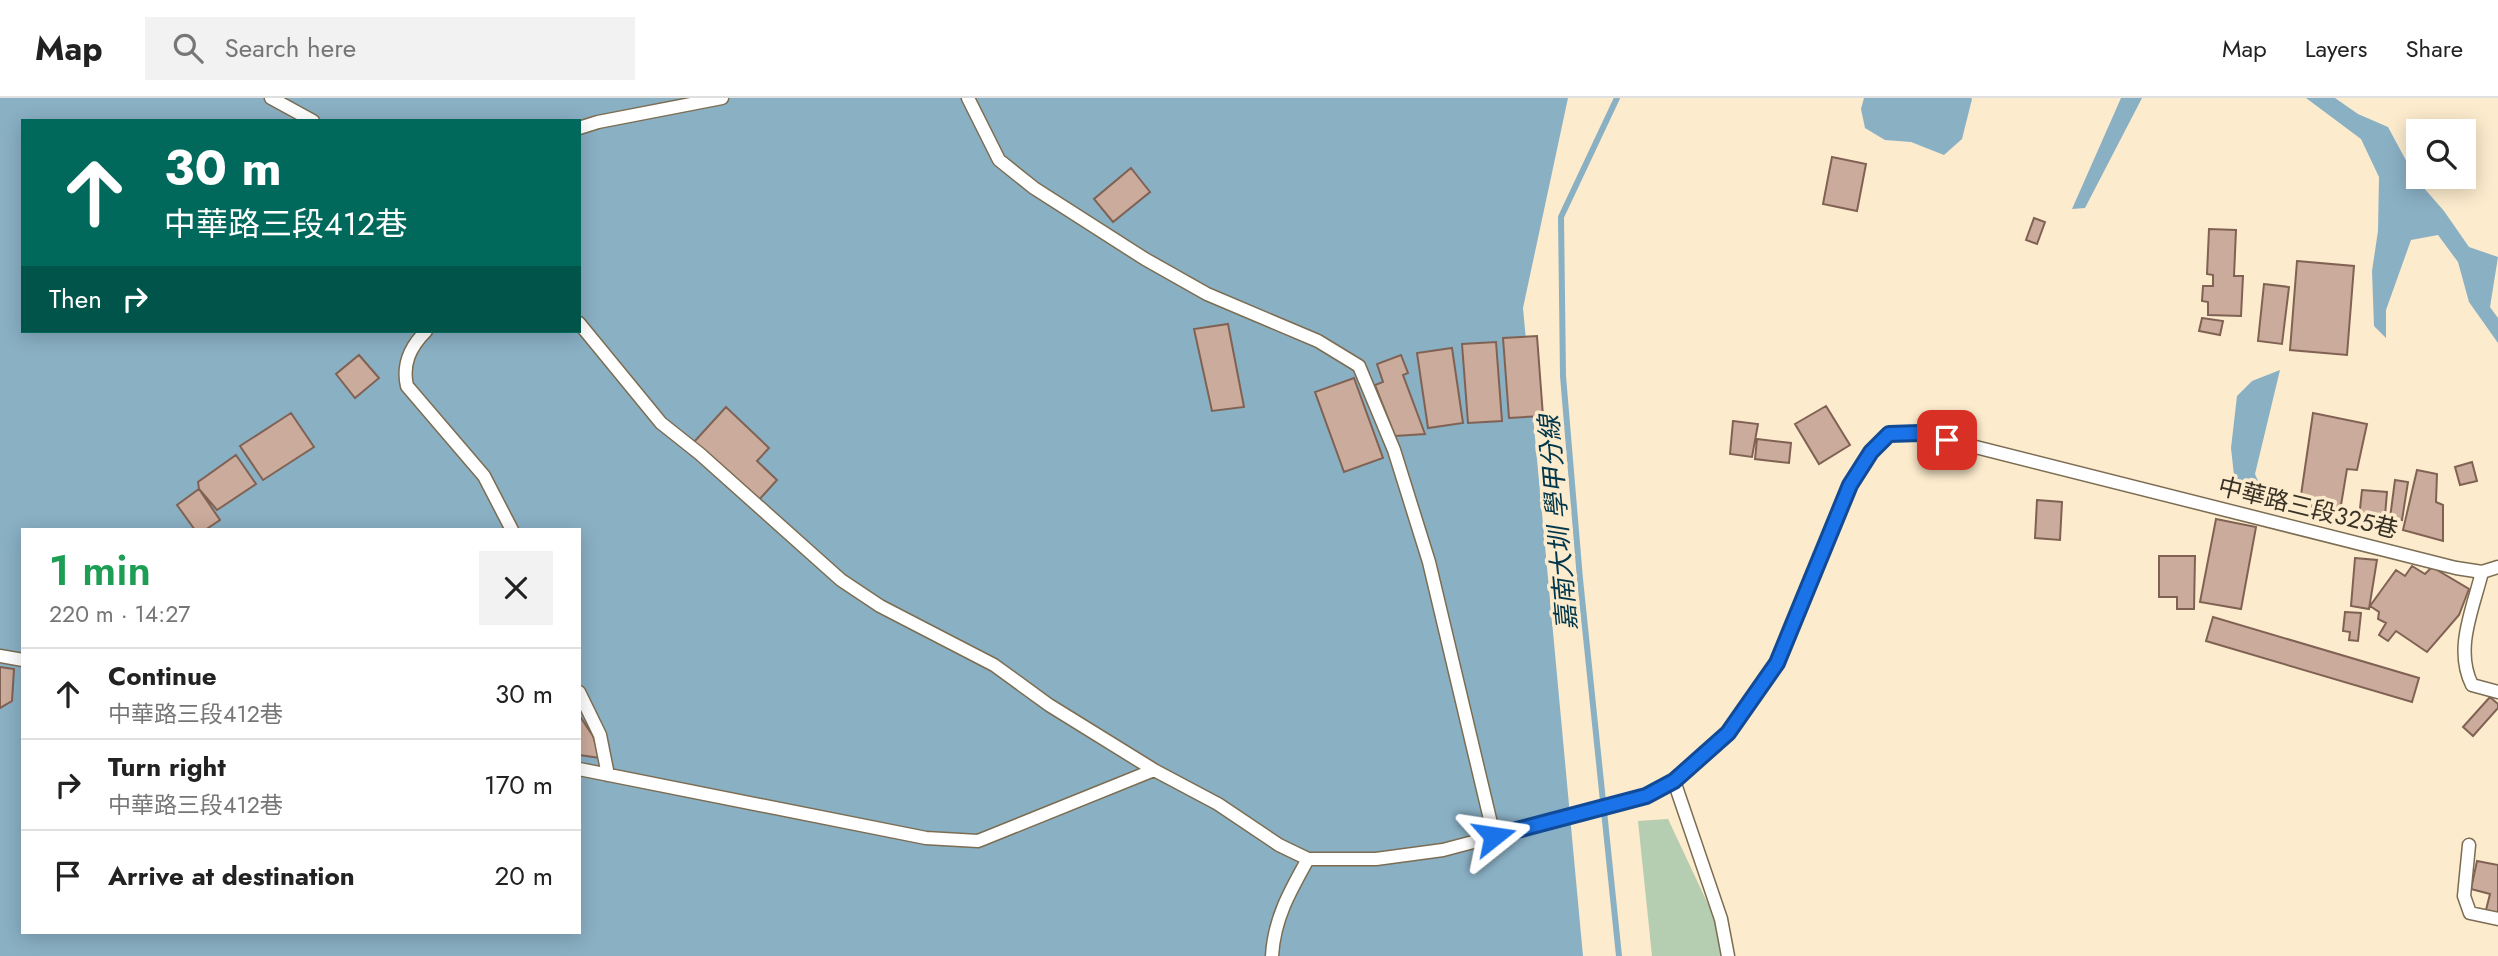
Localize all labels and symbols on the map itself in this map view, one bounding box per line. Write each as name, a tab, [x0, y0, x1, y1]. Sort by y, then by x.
pin	[1917, 410, 1977, 470]
water label: 嘉南大圳 學甲分線	[1529, 411, 1586, 632]
street label: 中華路三段325巷	[2214, 468, 2402, 547]
position arrow	[1457, 799, 1531, 873]

